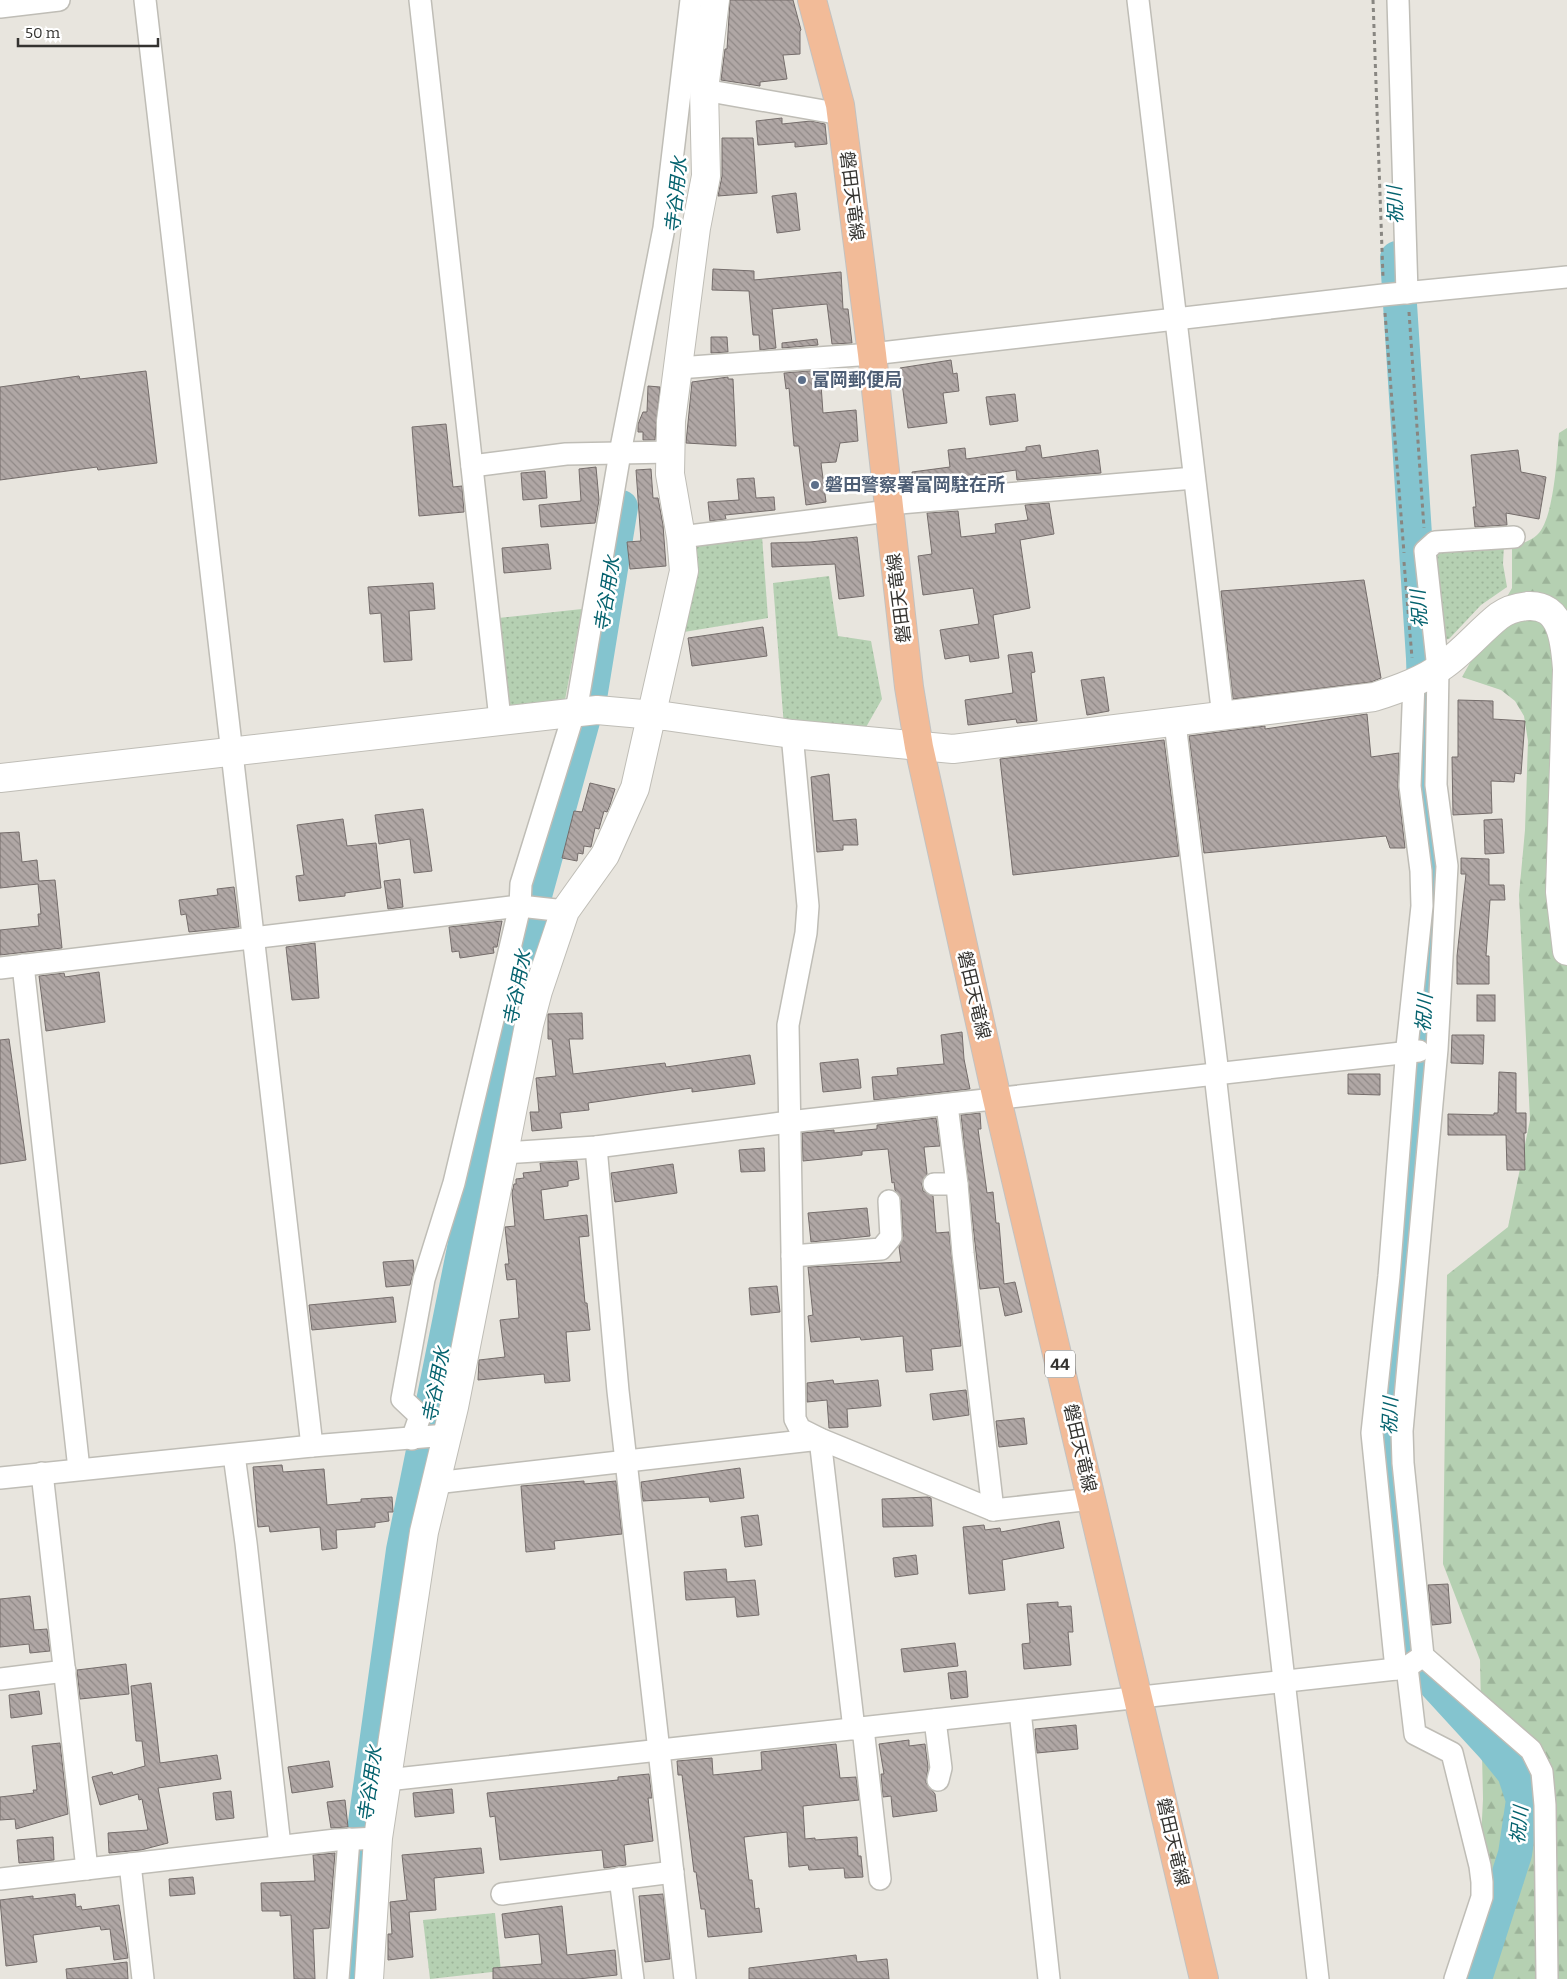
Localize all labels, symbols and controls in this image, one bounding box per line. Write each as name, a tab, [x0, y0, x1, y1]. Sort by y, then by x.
scale bar	[18, 15, 158, 47]
text: 50 m	[25, 24, 61, 42]
street label: 磐田天竜線	[836, 150, 868, 242]
water label: 寺谷用水	[661, 154, 692, 234]
water label: 祝川	[1383, 184, 1407, 224]
place label: 富岡郵便局	[812, 369, 902, 391]
marker: 富岡郵便局	[796, 374, 808, 386]
place label: 磐田警察署富岡駐在所	[825, 474, 1005, 496]
marker: 磐田警察署富岡駐在所	[809, 479, 821, 491]
street label: 磐田天竜線	[883, 552, 915, 644]
water label: 寺谷用水	[590, 553, 625, 633]
water label: 祝川	[1406, 587, 1432, 629]
water label: 寺谷用水	[498, 947, 536, 1028]
street label: 磐田天竜線	[953, 949, 995, 1041]
water label: 祝川	[1411, 991, 1437, 1033]
water label: 寺谷用水	[417, 1344, 455, 1425]
road number: 44	[1045, 1350, 1075, 1378]
water label: 祝川	[1378, 1395, 1402, 1435]
street label: 磐田天竜線	[1059, 1402, 1101, 1494]
water label: 寺谷用水	[353, 1743, 387, 1823]
street label: 磐田天竜線	[1152, 1796, 1194, 1888]
water label: 祝川	[1506, 1803, 1533, 1845]

